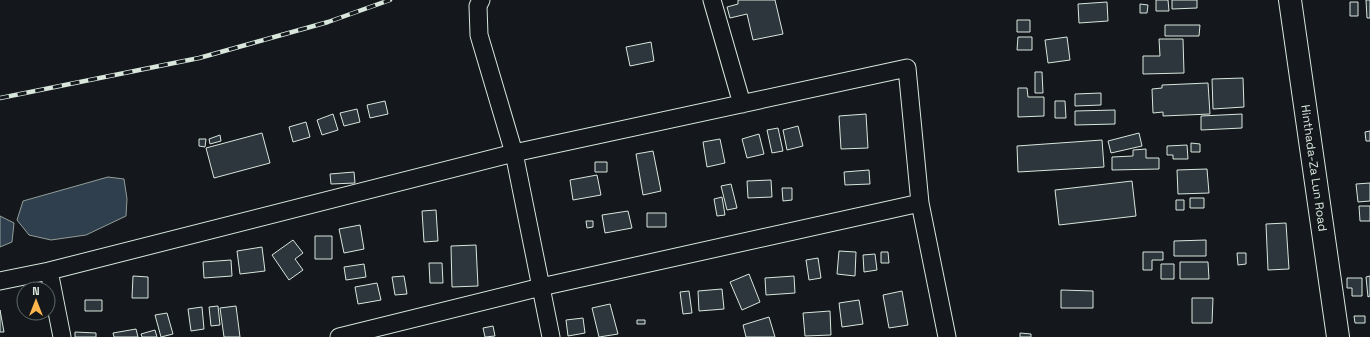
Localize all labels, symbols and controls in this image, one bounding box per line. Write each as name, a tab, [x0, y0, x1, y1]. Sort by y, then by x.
street label: Hinthada-Za Lun Road	[1297, 104, 1331, 232]
north arrow	[16, 281, 56, 321]
text: N	[32, 284, 40, 298]

